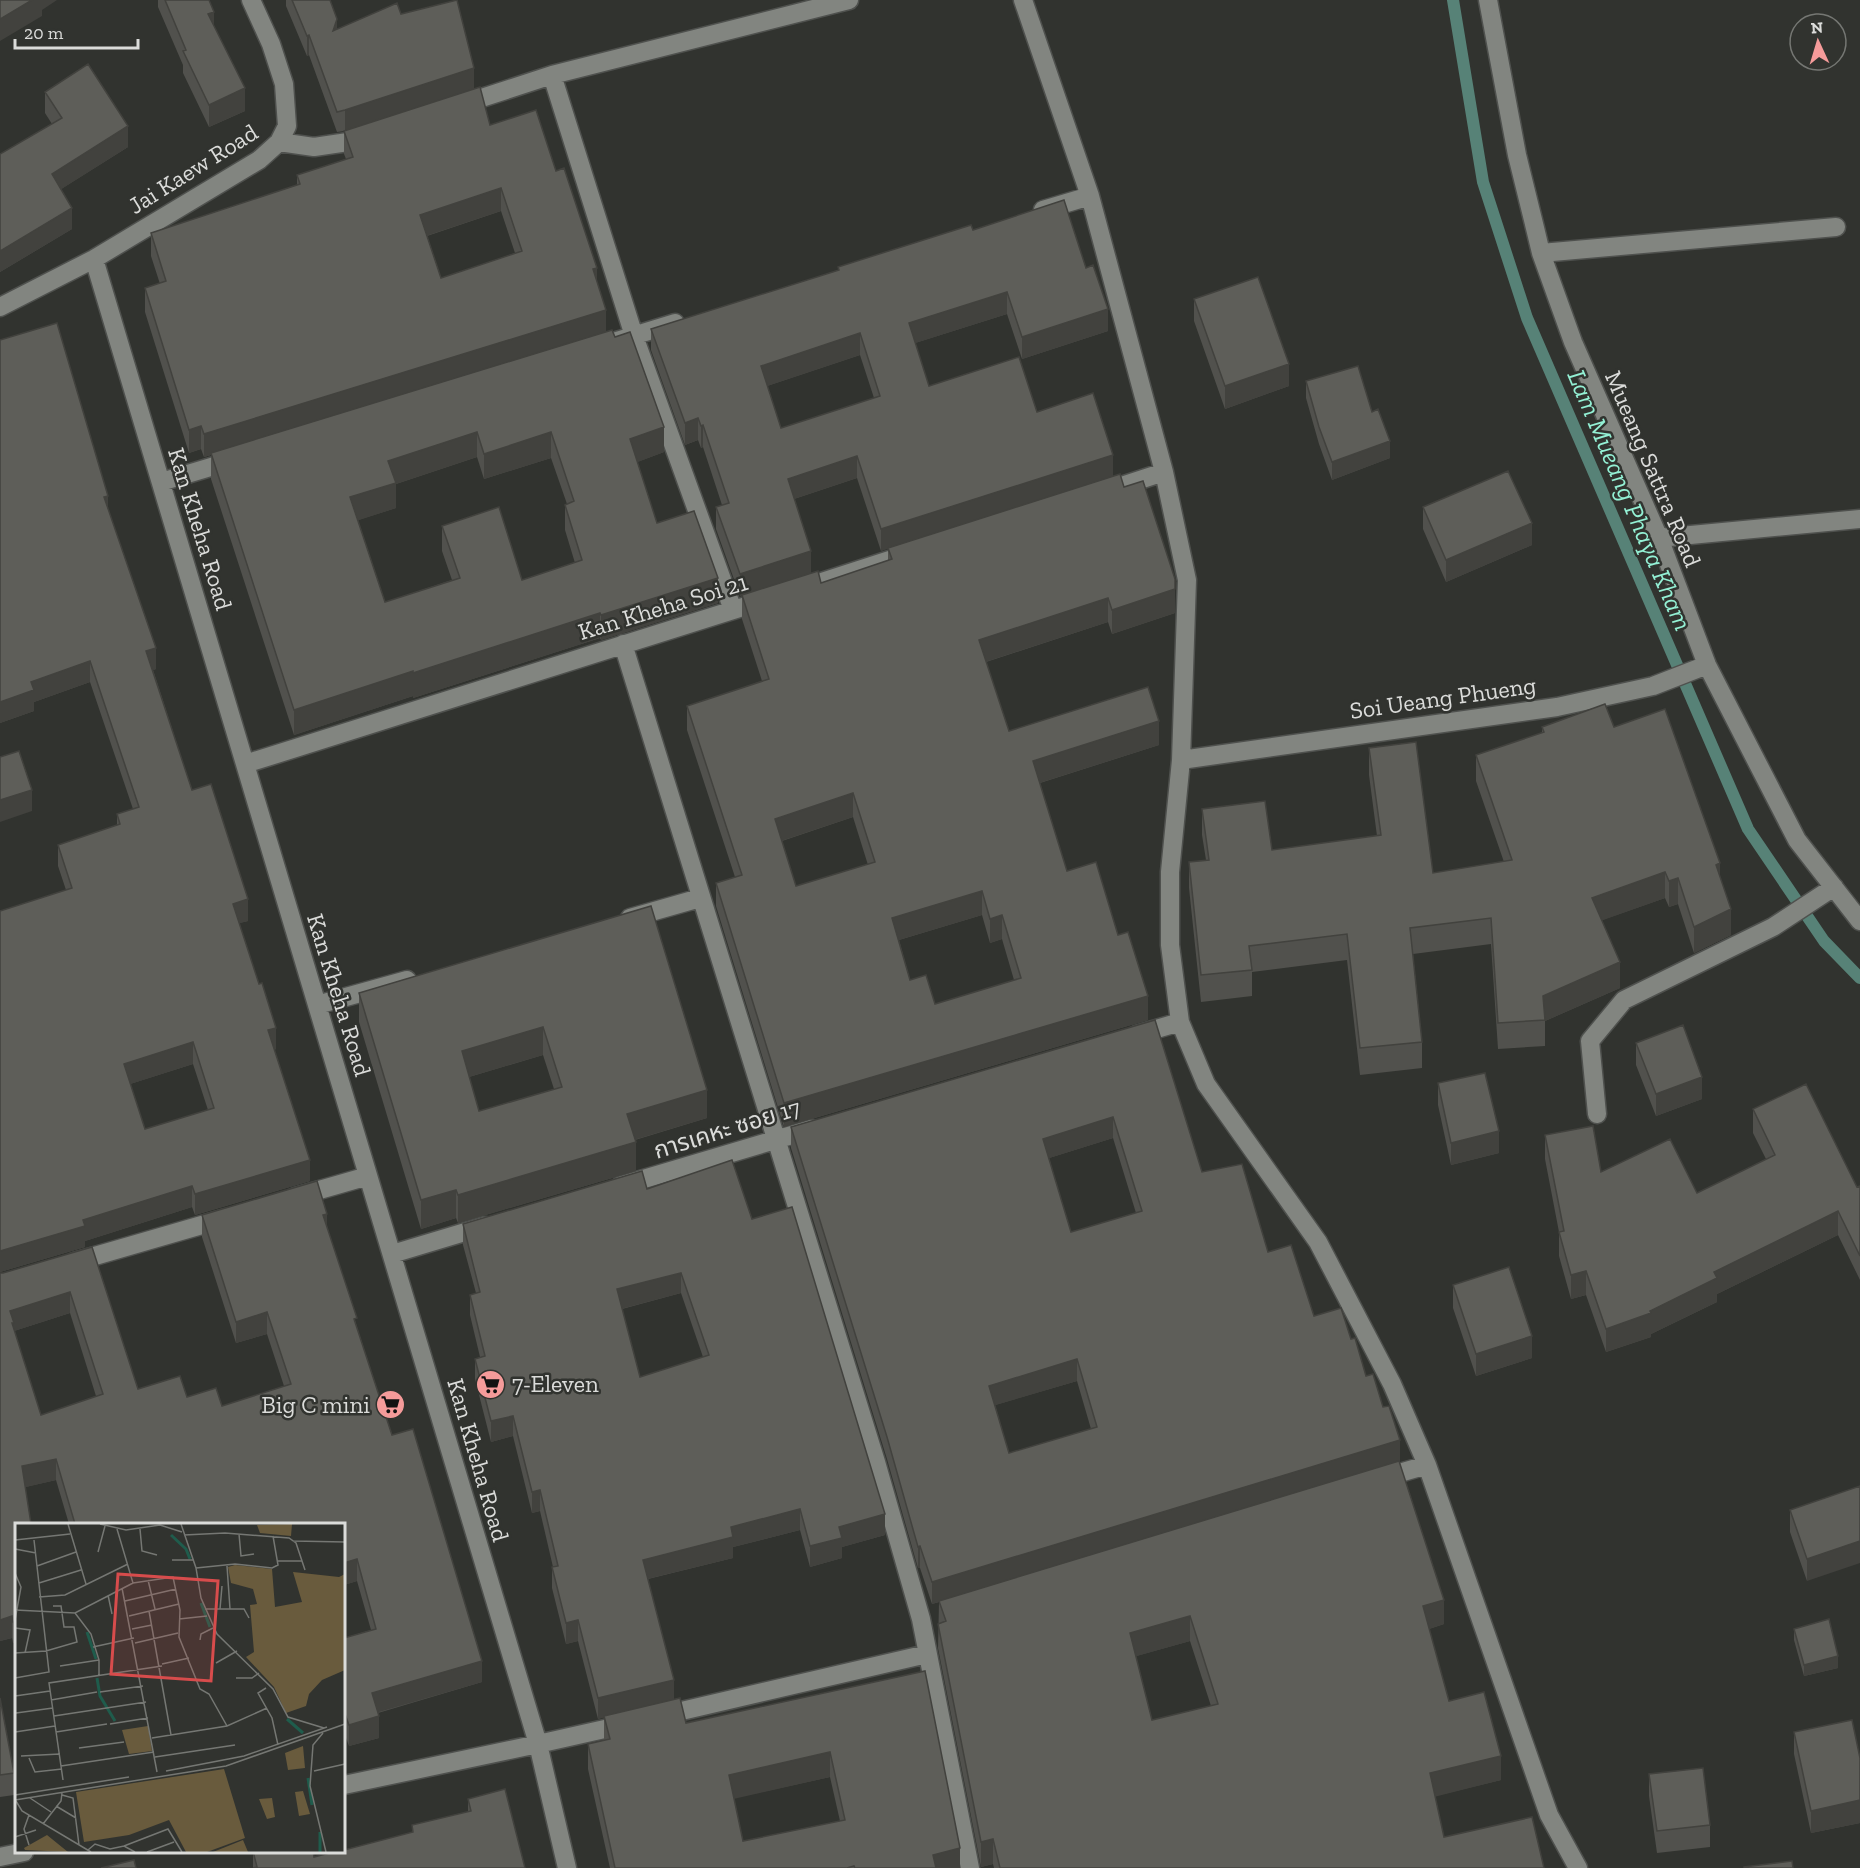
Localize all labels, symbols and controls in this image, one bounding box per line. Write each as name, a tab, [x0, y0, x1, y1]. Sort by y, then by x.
scale bar	[15, 12, 138, 50]
north arrow	[1788, 12, 1848, 72]
text: N	[1810, 18, 1824, 37]
text: 20 m	[24, 22, 64, 44]
street label: Jai Kaew Road	[123, 117, 263, 220]
water label: Lam Mueang Phaya Kham	[1561, 365, 1699, 635]
street label: Mueang Sattra Road	[1599, 366, 1708, 571]
street label: Kan Kheha Road	[162, 444, 239, 614]
street label: Kan Kheha Soi 21	[575, 567, 751, 646]
street label: Soi Ueang Phueng	[1348, 670, 1538, 725]
street label: Kan Kheha Road	[301, 910, 378, 1080]
street label: การเคหะ ซอย 17	[650, 1092, 804, 1165]
supermarket icon: 7-Eleven	[475, 1368, 507, 1400]
place label: 7-Eleven	[512, 1369, 599, 1398]
street label: Kan Kheha Road	[441, 1375, 516, 1545]
supermarket icon: Big C mini	[375, 1389, 407, 1421]
place label: Big C mini	[261, 1390, 370, 1419]
inset map	[15, 1523, 345, 1853]

